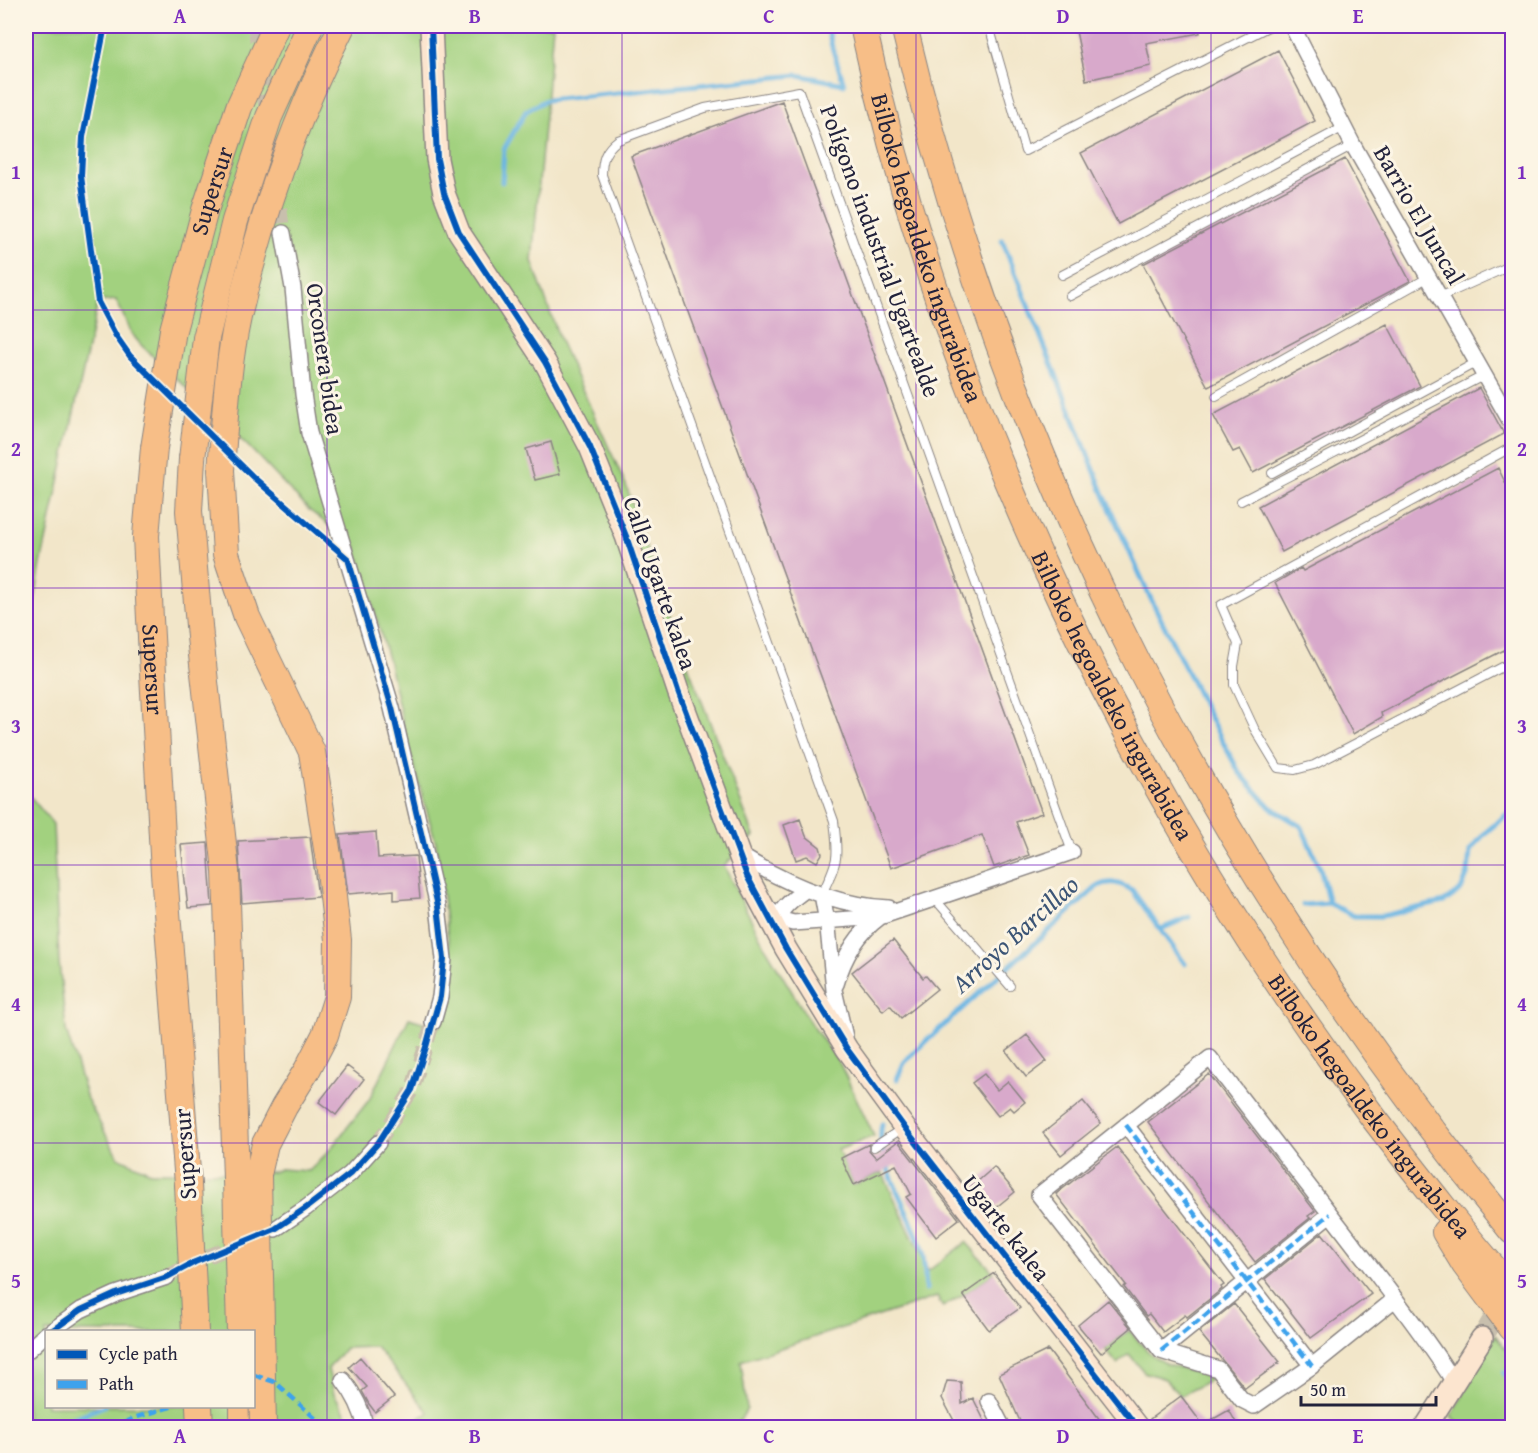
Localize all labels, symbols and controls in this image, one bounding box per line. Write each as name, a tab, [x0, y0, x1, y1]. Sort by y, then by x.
text: A	[174, 1, 187, 30]
text: B	[469, 1, 481, 30]
text: C	[763, 1, 775, 30]
text: D	[1056, 1, 1070, 30]
text: E	[1353, 1, 1364, 30]
street label: Bilboko hegoaldeko ingurabidea	[862, 90, 992, 408]
street label: Polígono industrial Ugartealde	[811, 100, 950, 402]
street label: Barrio El Juncal	[1365, 138, 1474, 291]
street label: Supersur	[181, 142, 242, 239]
text: 1	[11, 157, 21, 186]
text: 1	[1517, 157, 1527, 186]
street label: Orconera bidea	[298, 281, 354, 438]
text: 2	[11, 434, 21, 463]
text: 2	[1517, 434, 1527, 463]
street label: Calle Ugarte kalea	[614, 491, 707, 675]
street label: Bilboko hegoaldeko ingurabidea	[1023, 545, 1203, 847]
street label: Supersur	[133, 623, 173, 716]
text: 3	[11, 711, 21, 740]
text: 3	[1517, 711, 1527, 740]
water label: Arroyo Barcillao	[941, 865, 1087, 1002]
street label: Bilboko hegoaldeko ingurabidea	[1260, 967, 1481, 1247]
text: 4	[11, 989, 21, 1018]
text: 4	[1517, 989, 1527, 1018]
street label: Supersur	[164, 1107, 205, 1201]
street label: Ugarte kalea	[954, 1167, 1060, 1289]
text: 5	[11, 1266, 21, 1295]
text: 5	[1517, 1266, 1527, 1295]
legend	[45, 1330, 255, 1408]
text: Cycle path	[99, 1340, 178, 1367]
scale bar	[1301, 1369, 1436, 1407]
text: Path	[99, 1370, 134, 1397]
text: 50 m	[1310, 1376, 1346, 1403]
text: A	[174, 1421, 187, 1450]
text: B	[469, 1421, 481, 1450]
text: C	[763, 1421, 775, 1450]
text: D	[1056, 1421, 1070, 1450]
text: E	[1353, 1421, 1364, 1450]

